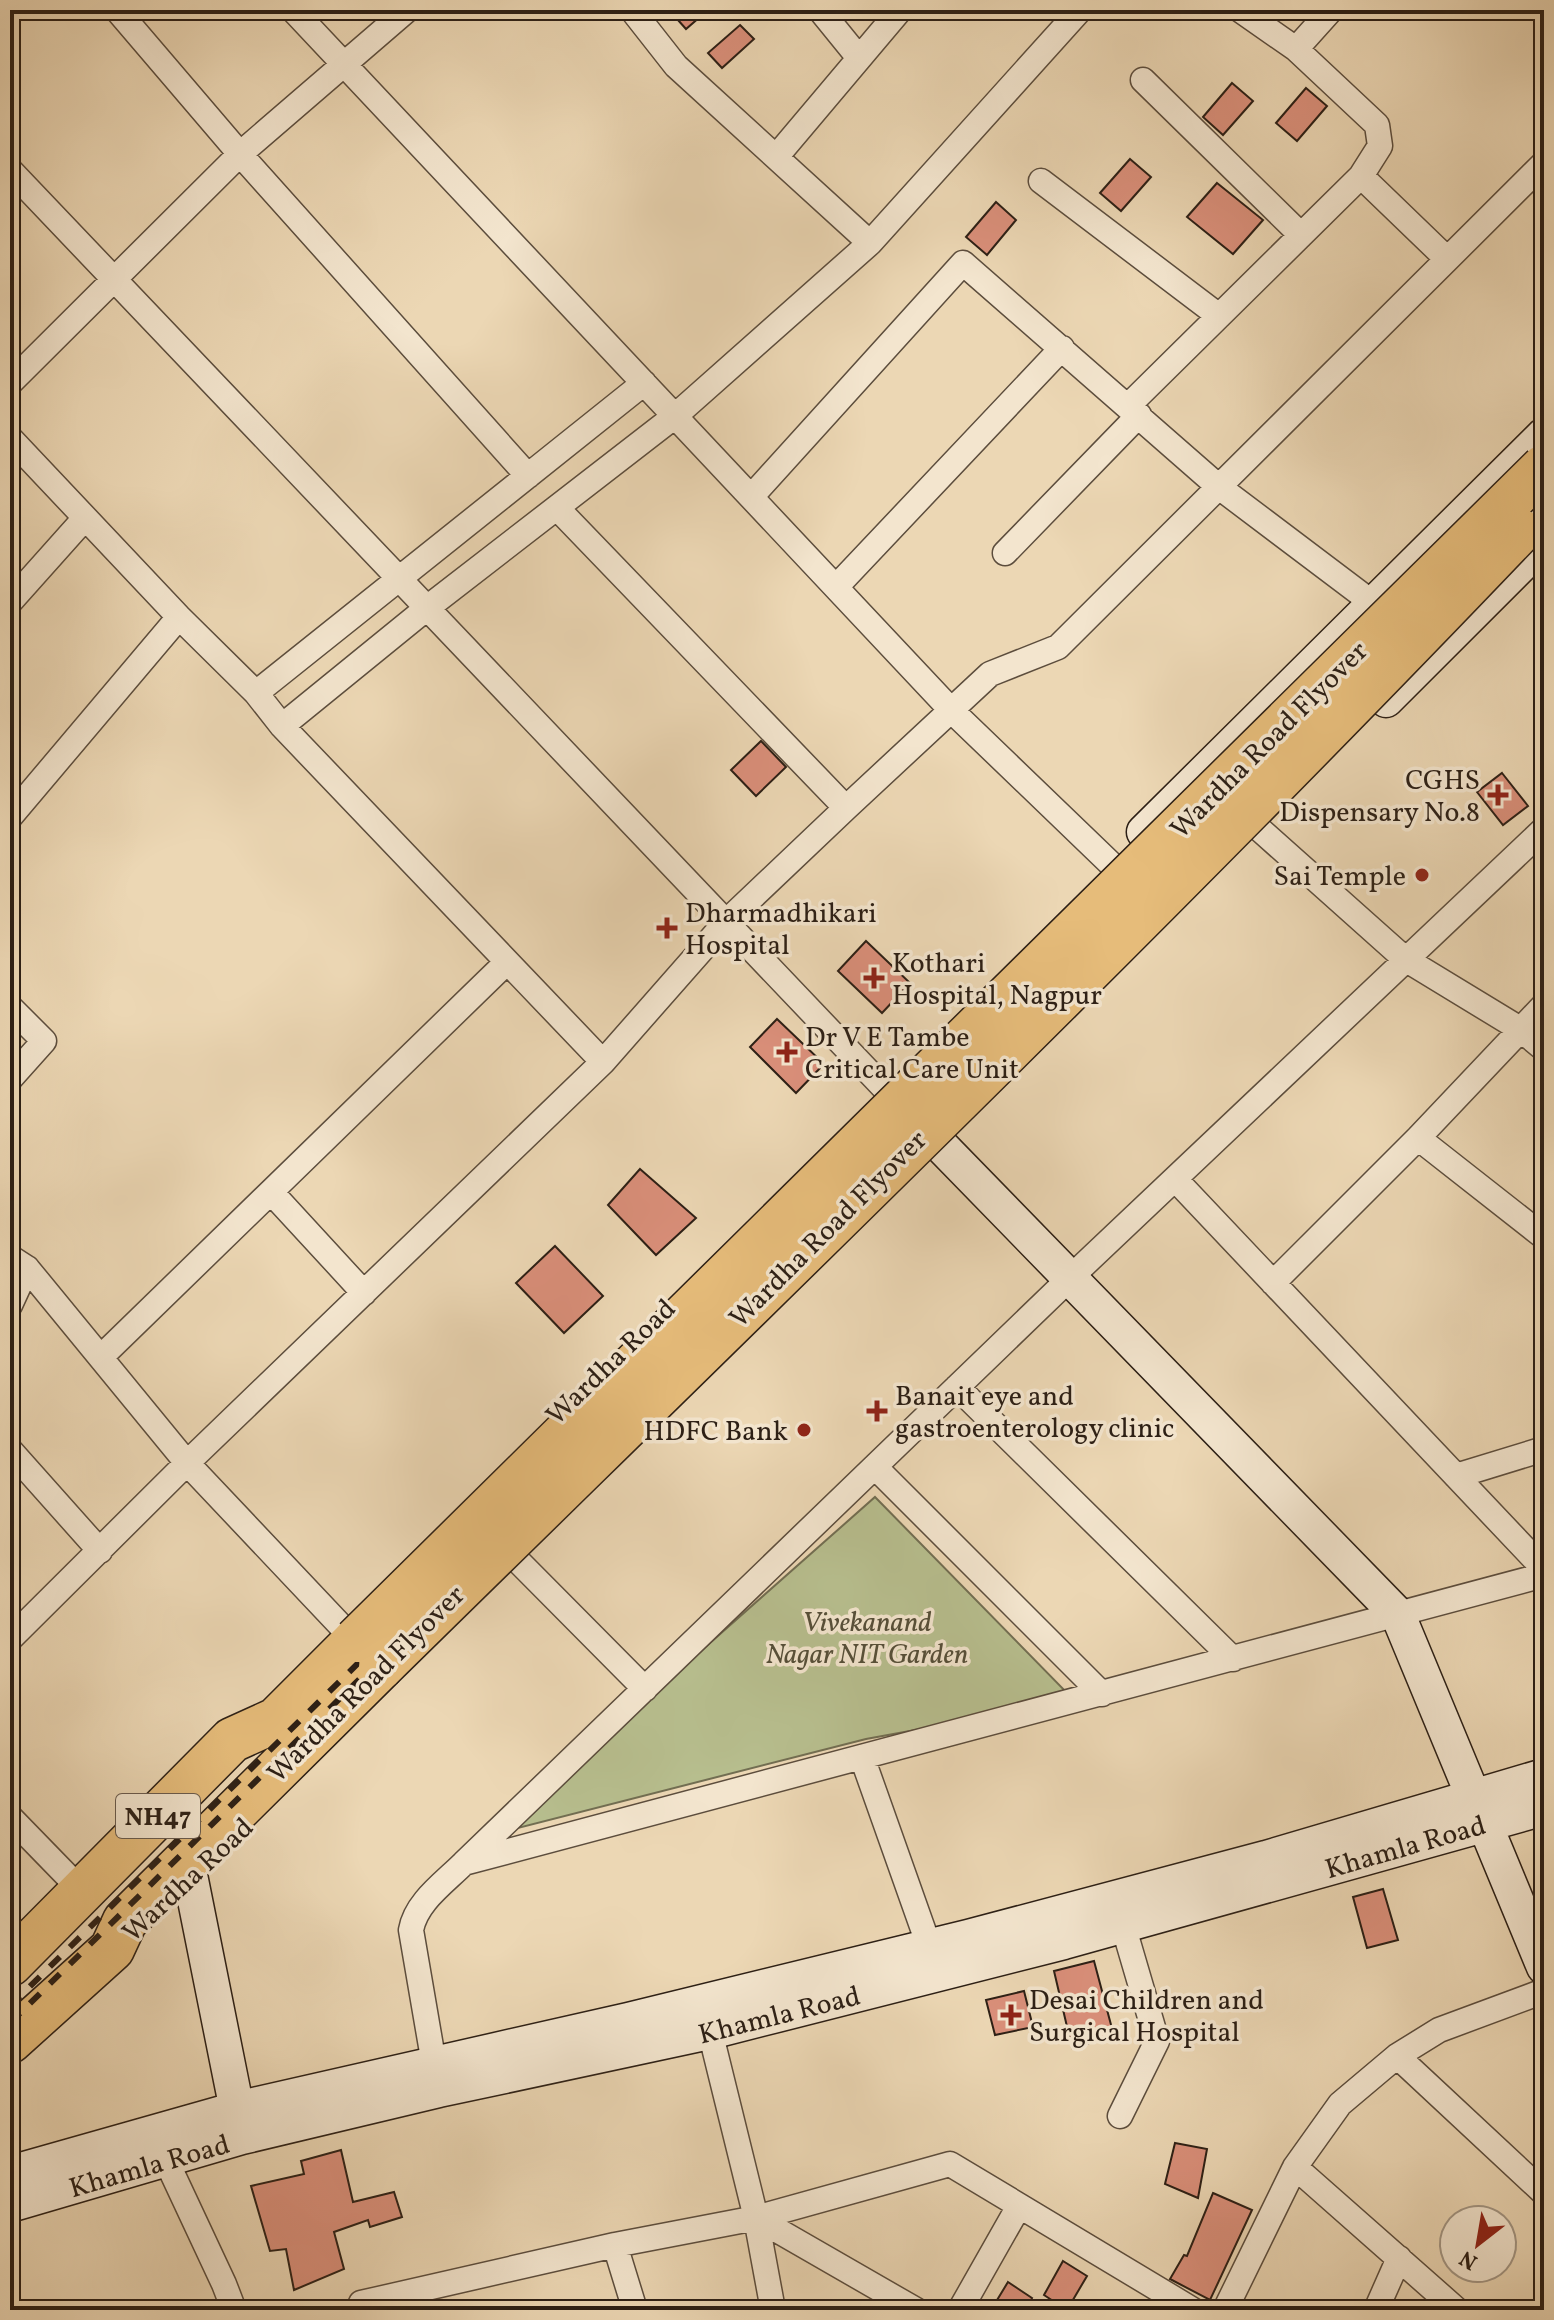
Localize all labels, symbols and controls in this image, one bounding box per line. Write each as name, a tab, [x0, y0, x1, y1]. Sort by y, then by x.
street label: Wardha Road Flyover	[1162, 633, 1378, 849]
place label: CGHS Dispensary No.8	[1279, 762, 1480, 833]
marker: CGHS Dispensary No.8	[1487, 784, 1509, 806]
place label: Sai Temple	[1274, 858, 1406, 897]
marker: Sai Temple	[1413, 866, 1431, 884]
place label: Dharmadhikari Hospital	[685, 895, 877, 966]
marker: Dharmadhikari Hospital	[656, 917, 678, 939]
place label: Kothari Hospital, Nagpur	[892, 945, 1102, 1016]
marker: Kothari Hospital, Nagpur	[863, 967, 885, 989]
place label: Dr V E Tambe Critical Care Unit	[805, 1019, 1019, 1090]
marker: Dr V E Tambe Critical Care Unit	[776, 1041, 798, 1063]
street label: Wardha Road Flyover	[721, 1122, 937, 1338]
street label: Wardha Road	[538, 1291, 685, 1435]
place label: Banait eye and gastroenterology clinic	[895, 1378, 1175, 1449]
marker: Banait eye and gastroenterology clinic	[866, 1400, 888, 1422]
place label: HDFC Bank	[644, 1413, 788, 1452]
marker: HDFC Bank	[795, 1421, 813, 1439]
street label: Wardha Road Flyover	[259, 1577, 475, 1793]
park label: Vivekanand Nagar NIT Garden	[766, 1604, 968, 1675]
road number: NH47	[116, 1794, 200, 1838]
street label: Khamla Road	[1321, 1807, 1491, 1890]
street label: Wardha Road	[114, 1810, 263, 1952]
street label: Khamla Road	[695, 1977, 865, 2055]
place label: Desai Children and Surgical Hospital	[1029, 1982, 1264, 2053]
marker: Desai Children and Surgical Hospital	[1000, 2004, 1022, 2026]
street label: Khamla Road	[65, 2126, 235, 2209]
north arrow	[1438, 2204, 1518, 2284]
text: N	[1454, 2242, 1484, 2276]

